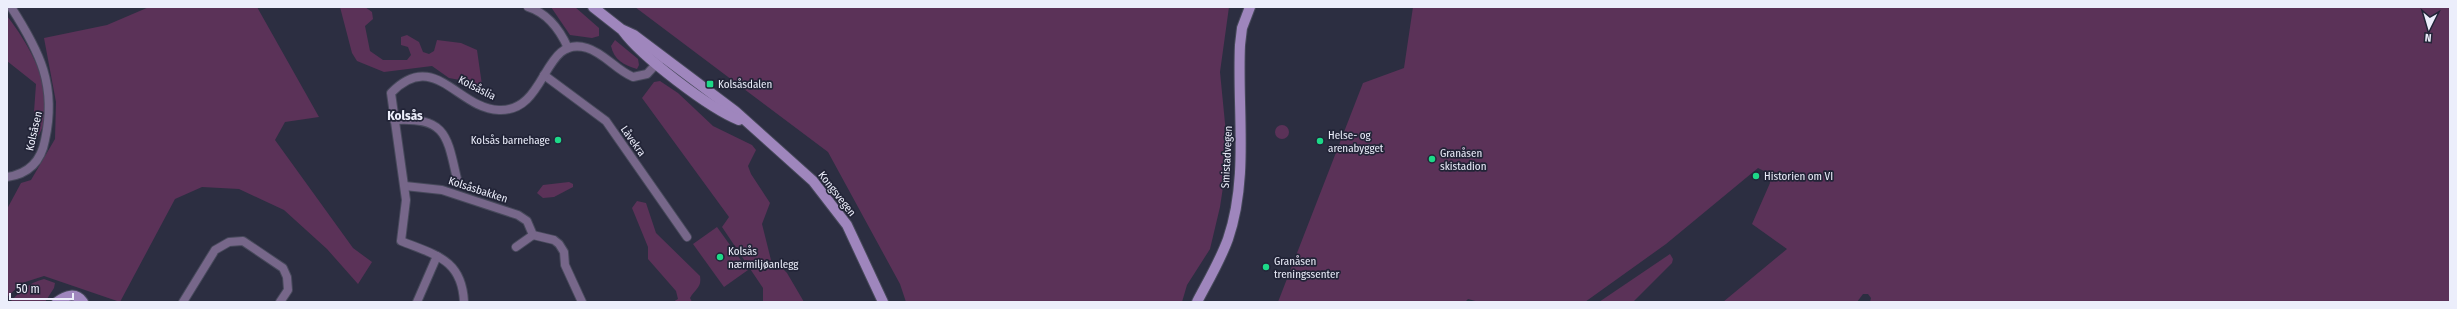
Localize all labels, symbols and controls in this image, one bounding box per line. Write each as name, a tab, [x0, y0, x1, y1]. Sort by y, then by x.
north arrow	[2409, 8, 2449, 48]
text: N	[2424, 31, 2432, 44]
street label: Kolsåslia	[456, 73, 498, 103]
place label: Kolsåsdalen	[718, 78, 772, 91]
marker: Kolsåsdalen	[705, 79, 715, 89]
district label: Kolsås	[387, 108, 423, 123]
street label: Kolsåsen	[23, 110, 45, 152]
street label: Låvekra	[618, 123, 648, 159]
street label: Smistadvegen	[1219, 125, 1235, 189]
place label: Helse- og arenabygget	[1328, 129, 1384, 155]
place label: Kolsås barnehage	[471, 134, 550, 147]
marker: Kolsås barnehage	[553, 135, 563, 145]
marker: Helse- og arenabygget	[1315, 136, 1325, 146]
place label: Granåsen skistadion	[1440, 147, 1486, 173]
marker: Granåsen skistadion	[1427, 154, 1437, 164]
street label: Kongsvegen	[815, 169, 859, 219]
place label: Historien om VI	[1764, 170, 1833, 183]
marker: Historien om VI	[1751, 171, 1761, 181]
street label: Kolsåsbakken	[447, 174, 509, 206]
place label: Kolsås nærmiljøanlegg	[728, 245, 799, 271]
marker: Kolsås nærmiljøanlegg	[715, 252, 725, 262]
place label: Granåsen treningssenter	[1274, 255, 1339, 281]
marker: Granåsen treningssenter	[1261, 262, 1271, 272]
scale bar	[10, 275, 73, 301]
text: 50 m	[16, 282, 40, 296]

